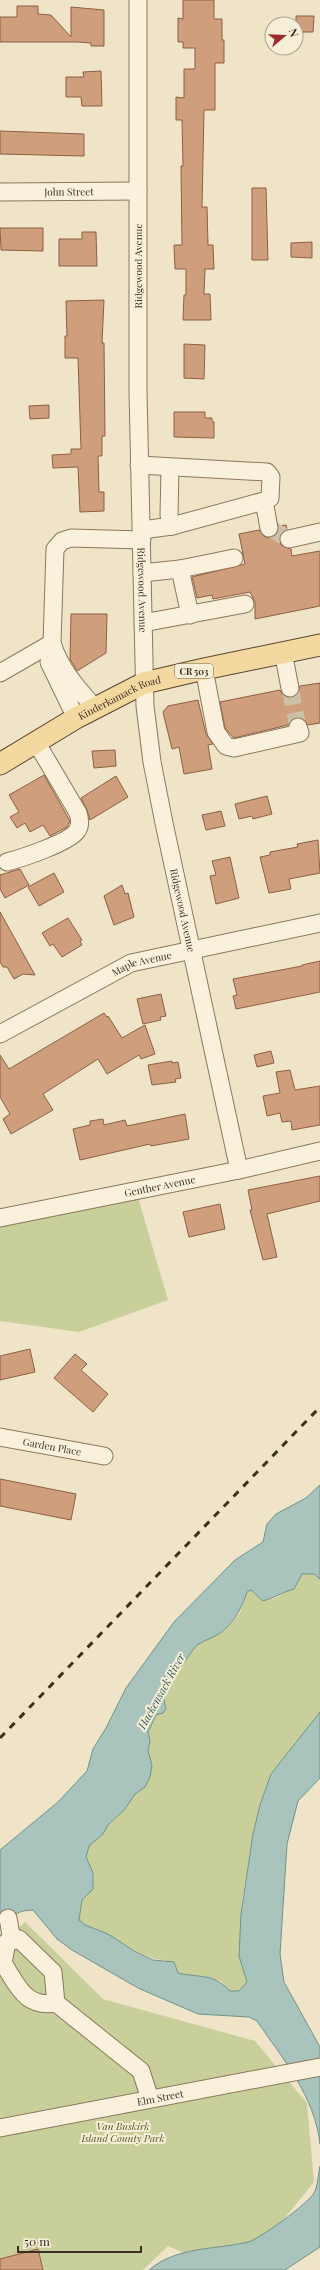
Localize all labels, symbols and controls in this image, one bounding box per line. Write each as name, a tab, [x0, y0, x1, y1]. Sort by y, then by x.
north arrow	[264, 16, 304, 56]
text: N	[286, 26, 302, 39]
street label: John Street	[43, 184, 94, 199]
street label: Ridgewood Avenue	[131, 224, 145, 308]
street label: Ridgewood Avenue	[134, 547, 150, 633]
road number: CR 503	[175, 664, 213, 678]
street label: Kinderkamack Road	[75, 672, 162, 723]
street label: Ridgewood Avenue	[167, 867, 199, 953]
street label: Maple Avenue	[109, 948, 173, 979]
street label: Genther Avenue	[123, 1172, 196, 1200]
street label: Garden Place	[22, 1434, 82, 1459]
water label: Hackensack River	[134, 1650, 188, 1732]
street label: Elm Street	[136, 2086, 185, 2109]
park label: Van Buskirk Island County Park	[80, 2119, 165, 2145]
scale bar	[18, 2228, 141, 2254]
text: 50 m	[24, 2233, 50, 2249]

